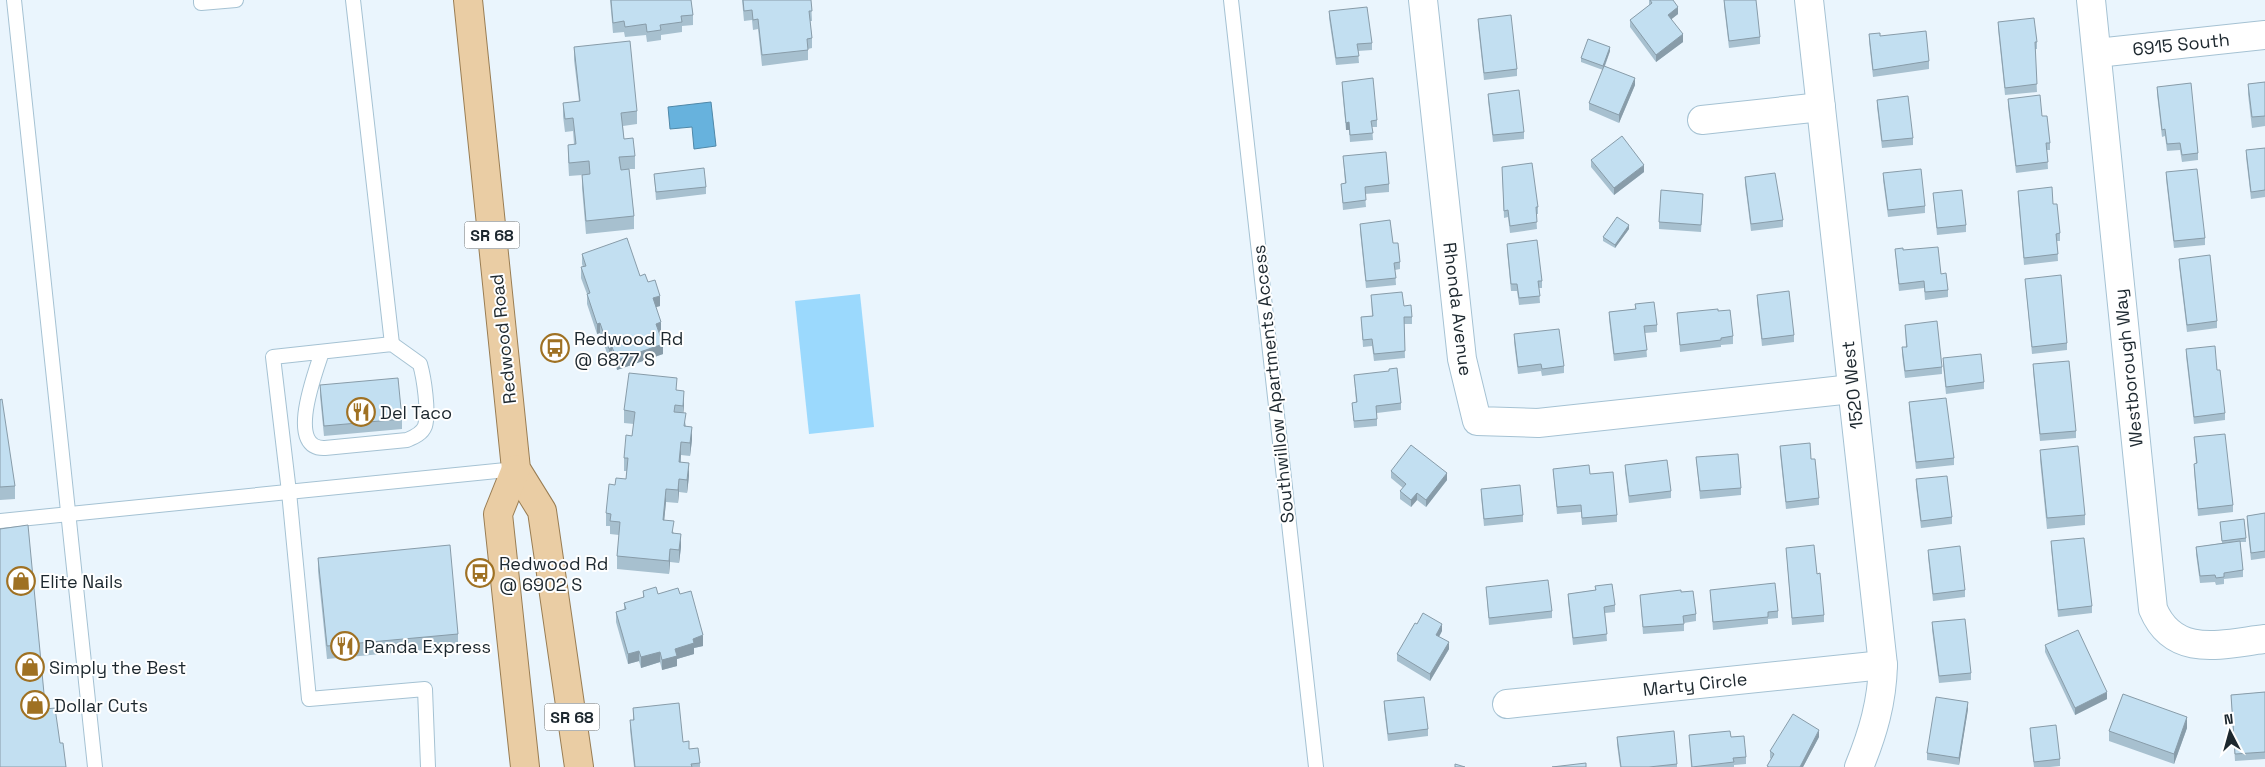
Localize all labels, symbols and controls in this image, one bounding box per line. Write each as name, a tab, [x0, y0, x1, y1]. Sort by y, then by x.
street label: 6915 South	[2131, 27, 2231, 61]
road number: SR 68	[464, 222, 520, 248]
street label: Rhonda Avenue	[1438, 241, 1478, 377]
street label: Southwillow Apartments Access	[1247, 244, 1299, 524]
street label: Redwood Road	[485, 273, 521, 405]
street label: Westborough Way	[2108, 288, 2148, 448]
place label: Redwood Rd @ 6877 S	[574, 327, 683, 371]
bus stop icon: Redwood Rd @ 6877 S	[540, 333, 570, 363]
street label: 1520 West	[1836, 340, 1868, 430]
restaurant icon: Del Taco	[346, 397, 376, 427]
place label: Del Taco	[380, 401, 452, 424]
place label: Redwood Rd @ 6902 S	[499, 552, 608, 596]
bus stop icon: Redwood Rd @ 6902 S	[465, 558, 495, 588]
shop icon: Elite Nails	[6, 566, 36, 596]
place label: Elite Nails	[40, 570, 123, 593]
restaurant icon: Panda Express	[330, 631, 360, 661]
place label: Panda Express	[364, 635, 491, 658]
shop icon: Simply the Best	[15, 652, 45, 682]
place label: Simply the Best	[49, 656, 186, 679]
street label: Marty Circle	[1642, 667, 1748, 701]
shop icon: Dollar Cuts	[20, 690, 50, 720]
place label: Dollar Cuts	[54, 694, 148, 717]
road number: SR 68	[544, 704, 600, 730]
north arrow	[2205, 707, 2255, 757]
text: N	[2223, 710, 2234, 729]

